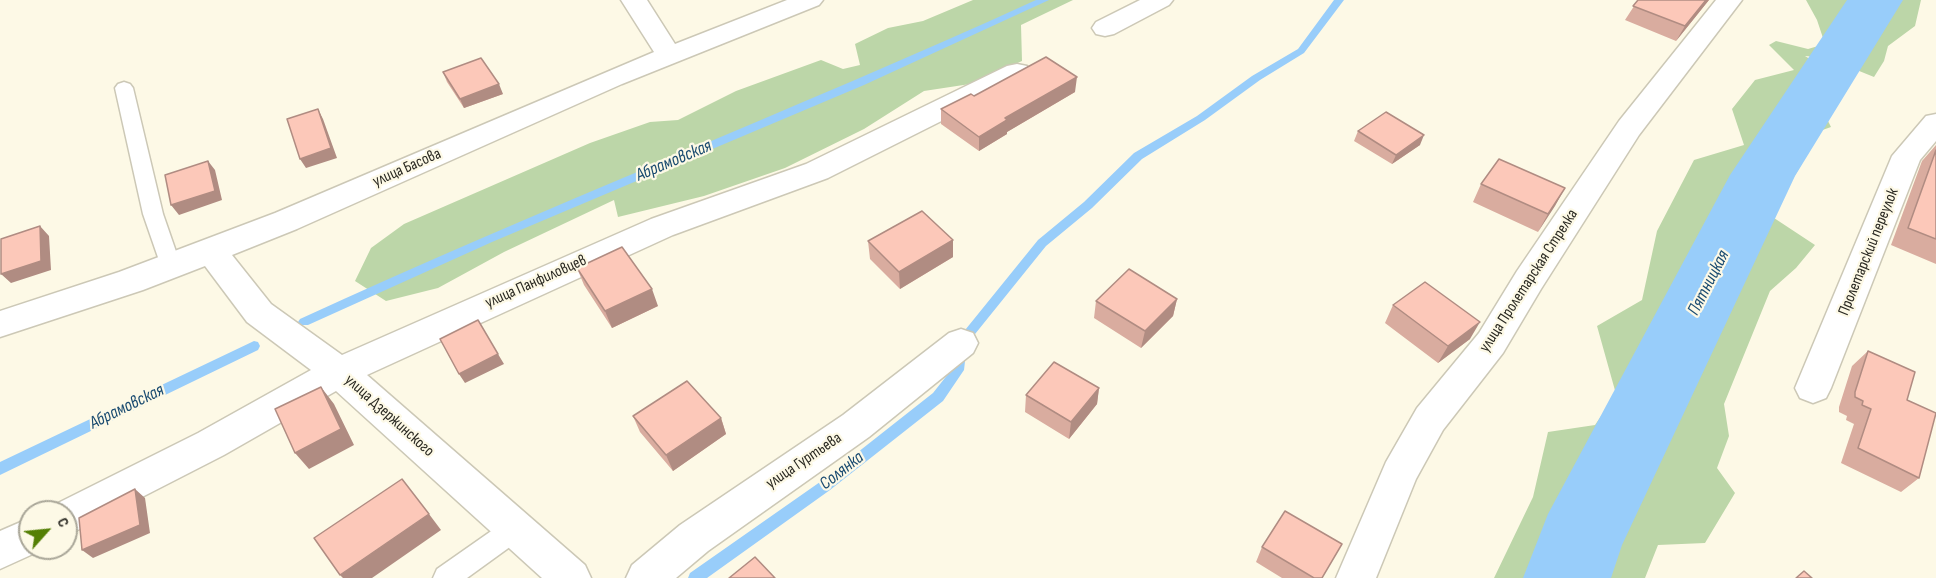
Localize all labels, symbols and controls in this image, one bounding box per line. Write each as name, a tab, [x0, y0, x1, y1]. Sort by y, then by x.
water label: Абрамовская	[633, 135, 715, 187]
street label: улица Басова	[370, 144, 444, 192]
street label: Пролетарский переулок	[1835, 186, 1903, 318]
street label: улица Пролетарская Стрелка	[1476, 206, 1582, 356]
water label: Пятницкая	[1683, 247, 1735, 319]
street label: улица Панфиловцев	[482, 251, 590, 313]
street label: улица Дзержинского	[340, 371, 438, 461]
water label: Абрамовская	[86, 380, 168, 434]
street label: улица Гуртьева	[763, 429, 845, 493]
water label: Солянка	[816, 447, 868, 495]
north arrow	[18, 500, 78, 560]
text: С	[52, 515, 73, 530]

